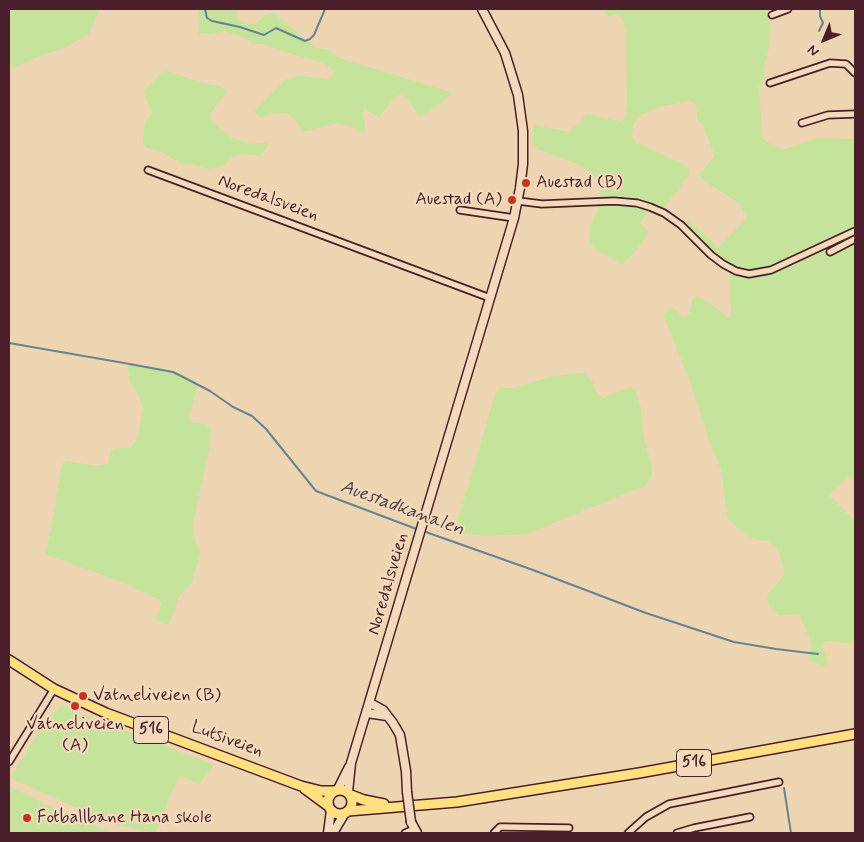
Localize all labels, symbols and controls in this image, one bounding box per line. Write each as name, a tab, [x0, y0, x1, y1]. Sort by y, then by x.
north arrow	[799, 15, 849, 65]
text: N	[804, 41, 823, 60]
street label: Noredalsveien	[215, 171, 321, 227]
place label: Auestad (B)	[536, 172, 622, 194]
marker: Auestad (B)	[520, 177, 532, 189]
place label: Auestad (A)	[415, 189, 502, 211]
marker: Auestad (A)	[506, 194, 518, 206]
water label: Auestadkanalen	[337, 476, 467, 542]
street label: Noredalsveien	[364, 530, 414, 638]
place label: Vatneliveien (B)	[93, 685, 221, 707]
marker: Vatneliveien (B)	[77, 690, 89, 702]
marker: Vatneliveien (A)	[69, 700, 81, 712]
place label: Vatneliveien (A)	[26, 714, 124, 756]
road number: 516	[134, 716, 168, 744]
street label: Lutsiveien	[188, 717, 266, 763]
road number: 516	[676, 750, 712, 776]
place label: Fotballbane Hana skole	[37, 807, 212, 829]
marker: Fotballbane Hana skole	[21, 812, 33, 824]

